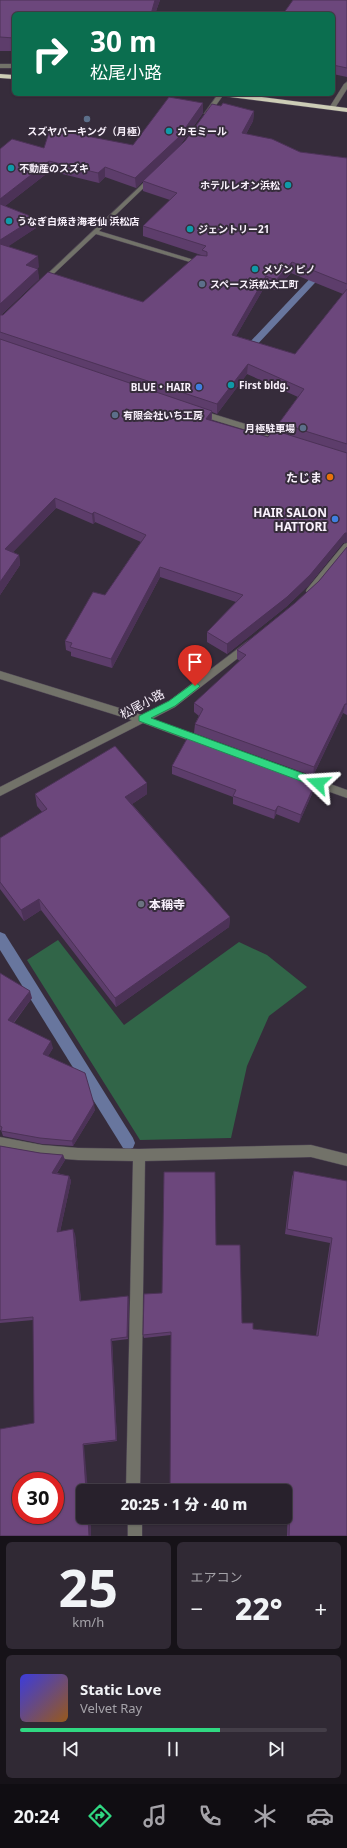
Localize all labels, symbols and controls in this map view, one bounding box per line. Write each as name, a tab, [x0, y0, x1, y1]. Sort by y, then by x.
text: 30 m	[90, 22, 157, 60]
icon: right	[24, 28, 76, 80]
text: 松尾小路	[90, 60, 162, 84]
marker: スズヤパーキング（月極）	[82, 114, 92, 124]
place label: スズヤパーキング（月極）	[27, 124, 147, 138]
place label: カモミール	[177, 124, 227, 138]
marker: カモミール	[164, 126, 174, 136]
place label: 不動産のスズキ	[19, 161, 89, 175]
marker: 不動産のスズキ	[6, 163, 16, 173]
place label: ホテルレオン浜松	[200, 178, 280, 192]
marker: ホテルレオン浜松	[283, 180, 293, 190]
place label: うなぎ白焼き海老仙 浜松店	[17, 214, 140, 228]
marker: うなぎ白焼き海老仙 浜松店	[4, 216, 14, 226]
place label: ジェントリー21	[198, 222, 269, 236]
marker: ジェントリー21	[185, 224, 195, 234]
place label: メゾン ピノ	[263, 262, 316, 276]
marker: メゾン ピノ	[250, 264, 260, 274]
place label: スペース浜松大工町	[210, 277, 299, 291]
marker: スペース浜松大工町	[197, 279, 207, 289]
place label: First bldg.	[239, 378, 289, 392]
place label: BLUE・HAIR	[131, 380, 191, 394]
marker: First bldg.	[226, 380, 236, 390]
marker: BLUE・HAIR	[194, 382, 204, 392]
place label: 有限会社いち工房	[123, 408, 203, 422]
marker: 有限会社いち工房	[110, 410, 120, 420]
place label: 月極駐車場	[245, 421, 295, 435]
marker: 月極駐車場	[298, 423, 308, 433]
place label: たじま	[286, 469, 322, 486]
marker: たじま	[325, 472, 335, 482]
place label: HAIR SALON HATTORI	[253, 504, 327, 535]
marker: HAIR SALON HATTORI	[330, 514, 340, 524]
pin	[178, 645, 212, 686]
icon: arrive	[184, 651, 206, 673]
street label: 松尾小路	[117, 685, 167, 723]
position arrow	[297, 762, 339, 804]
place label: 本稱寺	[149, 896, 185, 913]
marker: 本稱寺	[136, 899, 146, 909]
speed limit sign: 30	[12, 1472, 64, 1524]
text: 20:25 · 1 分 · 40 m	[121, 1494, 247, 1514]
text: 25	[59, 1551, 118, 1622]
text: エアコン	[191, 1568, 243, 1586]
text: 22°	[235, 1588, 282, 1629]
text: −	[191, 1593, 203, 1623]
text: +	[314, 1593, 327, 1623]
text: km/h	[72, 1613, 104, 1631]
text: Static Love	[80, 1679, 161, 1699]
text: Velvet Ray	[80, 1699, 142, 1717]
icon: previous	[60, 1738, 82, 1760]
icon: pause	[162, 1738, 184, 1760]
icon: next	[265, 1738, 287, 1760]
icon: directions	[86, 1802, 114, 1830]
icon: music	[141, 1802, 169, 1830]
icon: phone	[196, 1802, 224, 1830]
icon: climate	[251, 1802, 279, 1830]
icon: car	[306, 1802, 334, 1830]
text: 20:24	[13, 1804, 60, 1828]

